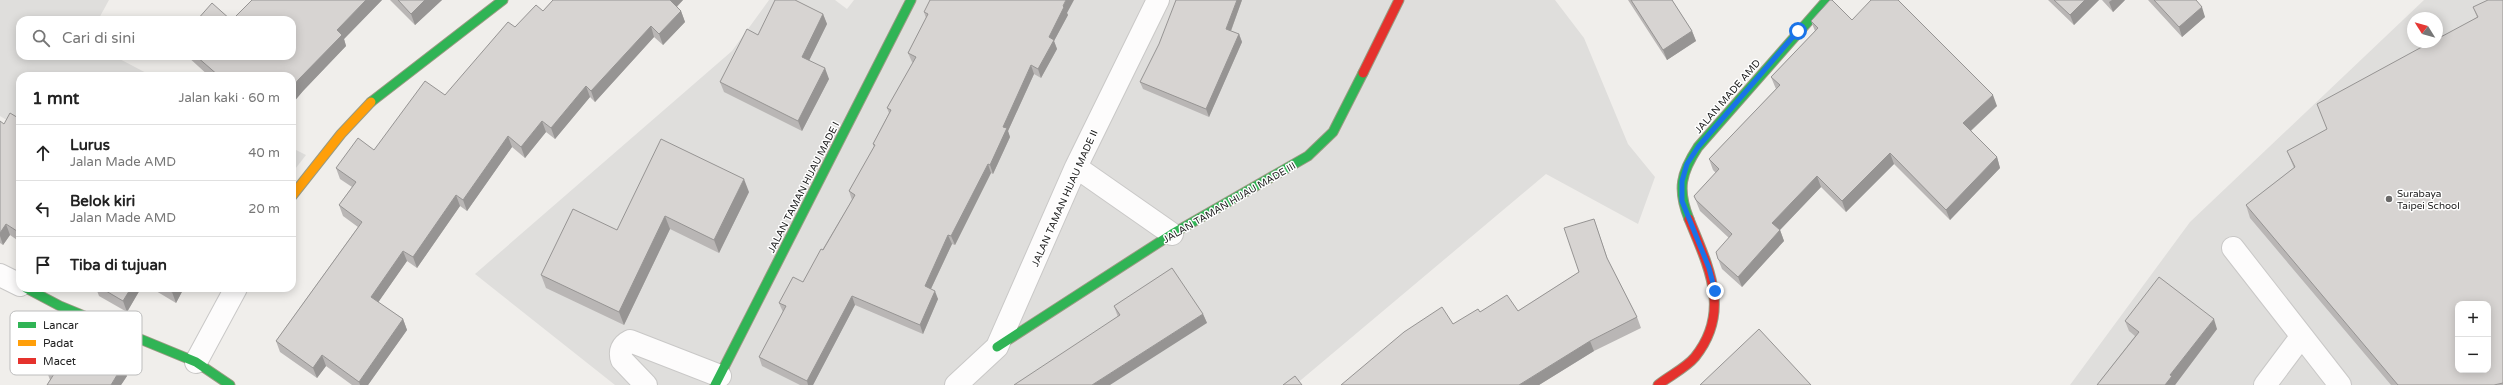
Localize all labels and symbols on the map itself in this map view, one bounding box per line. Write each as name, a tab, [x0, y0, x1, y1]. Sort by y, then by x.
north arrow	[2407, 12, 2443, 48]
route start	[1789, 22, 1807, 40]
street label: JALAN MADE AMD	[1692, 57, 1763, 136]
street label: JALAN TAMAN HIJAU MADE I	[766, 120, 842, 255]
street label: JALAN TAMAN HIJAU MADE II	[1029, 128, 1101, 269]
street label: JALAN TAMAN HIJAU MADE III	[1161, 160, 1298, 246]
place label: Surabaya Taipei School	[2397, 188, 2460, 212]
marker: Surabaya Taipei School	[2384, 194, 2394, 204]
route end	[1706, 282, 1724, 300]
legend	[10, 311, 142, 375]
text: Lancar	[43, 319, 79, 332]
text: Padat	[43, 337, 73, 350]
text: Macet	[43, 355, 76, 368]

